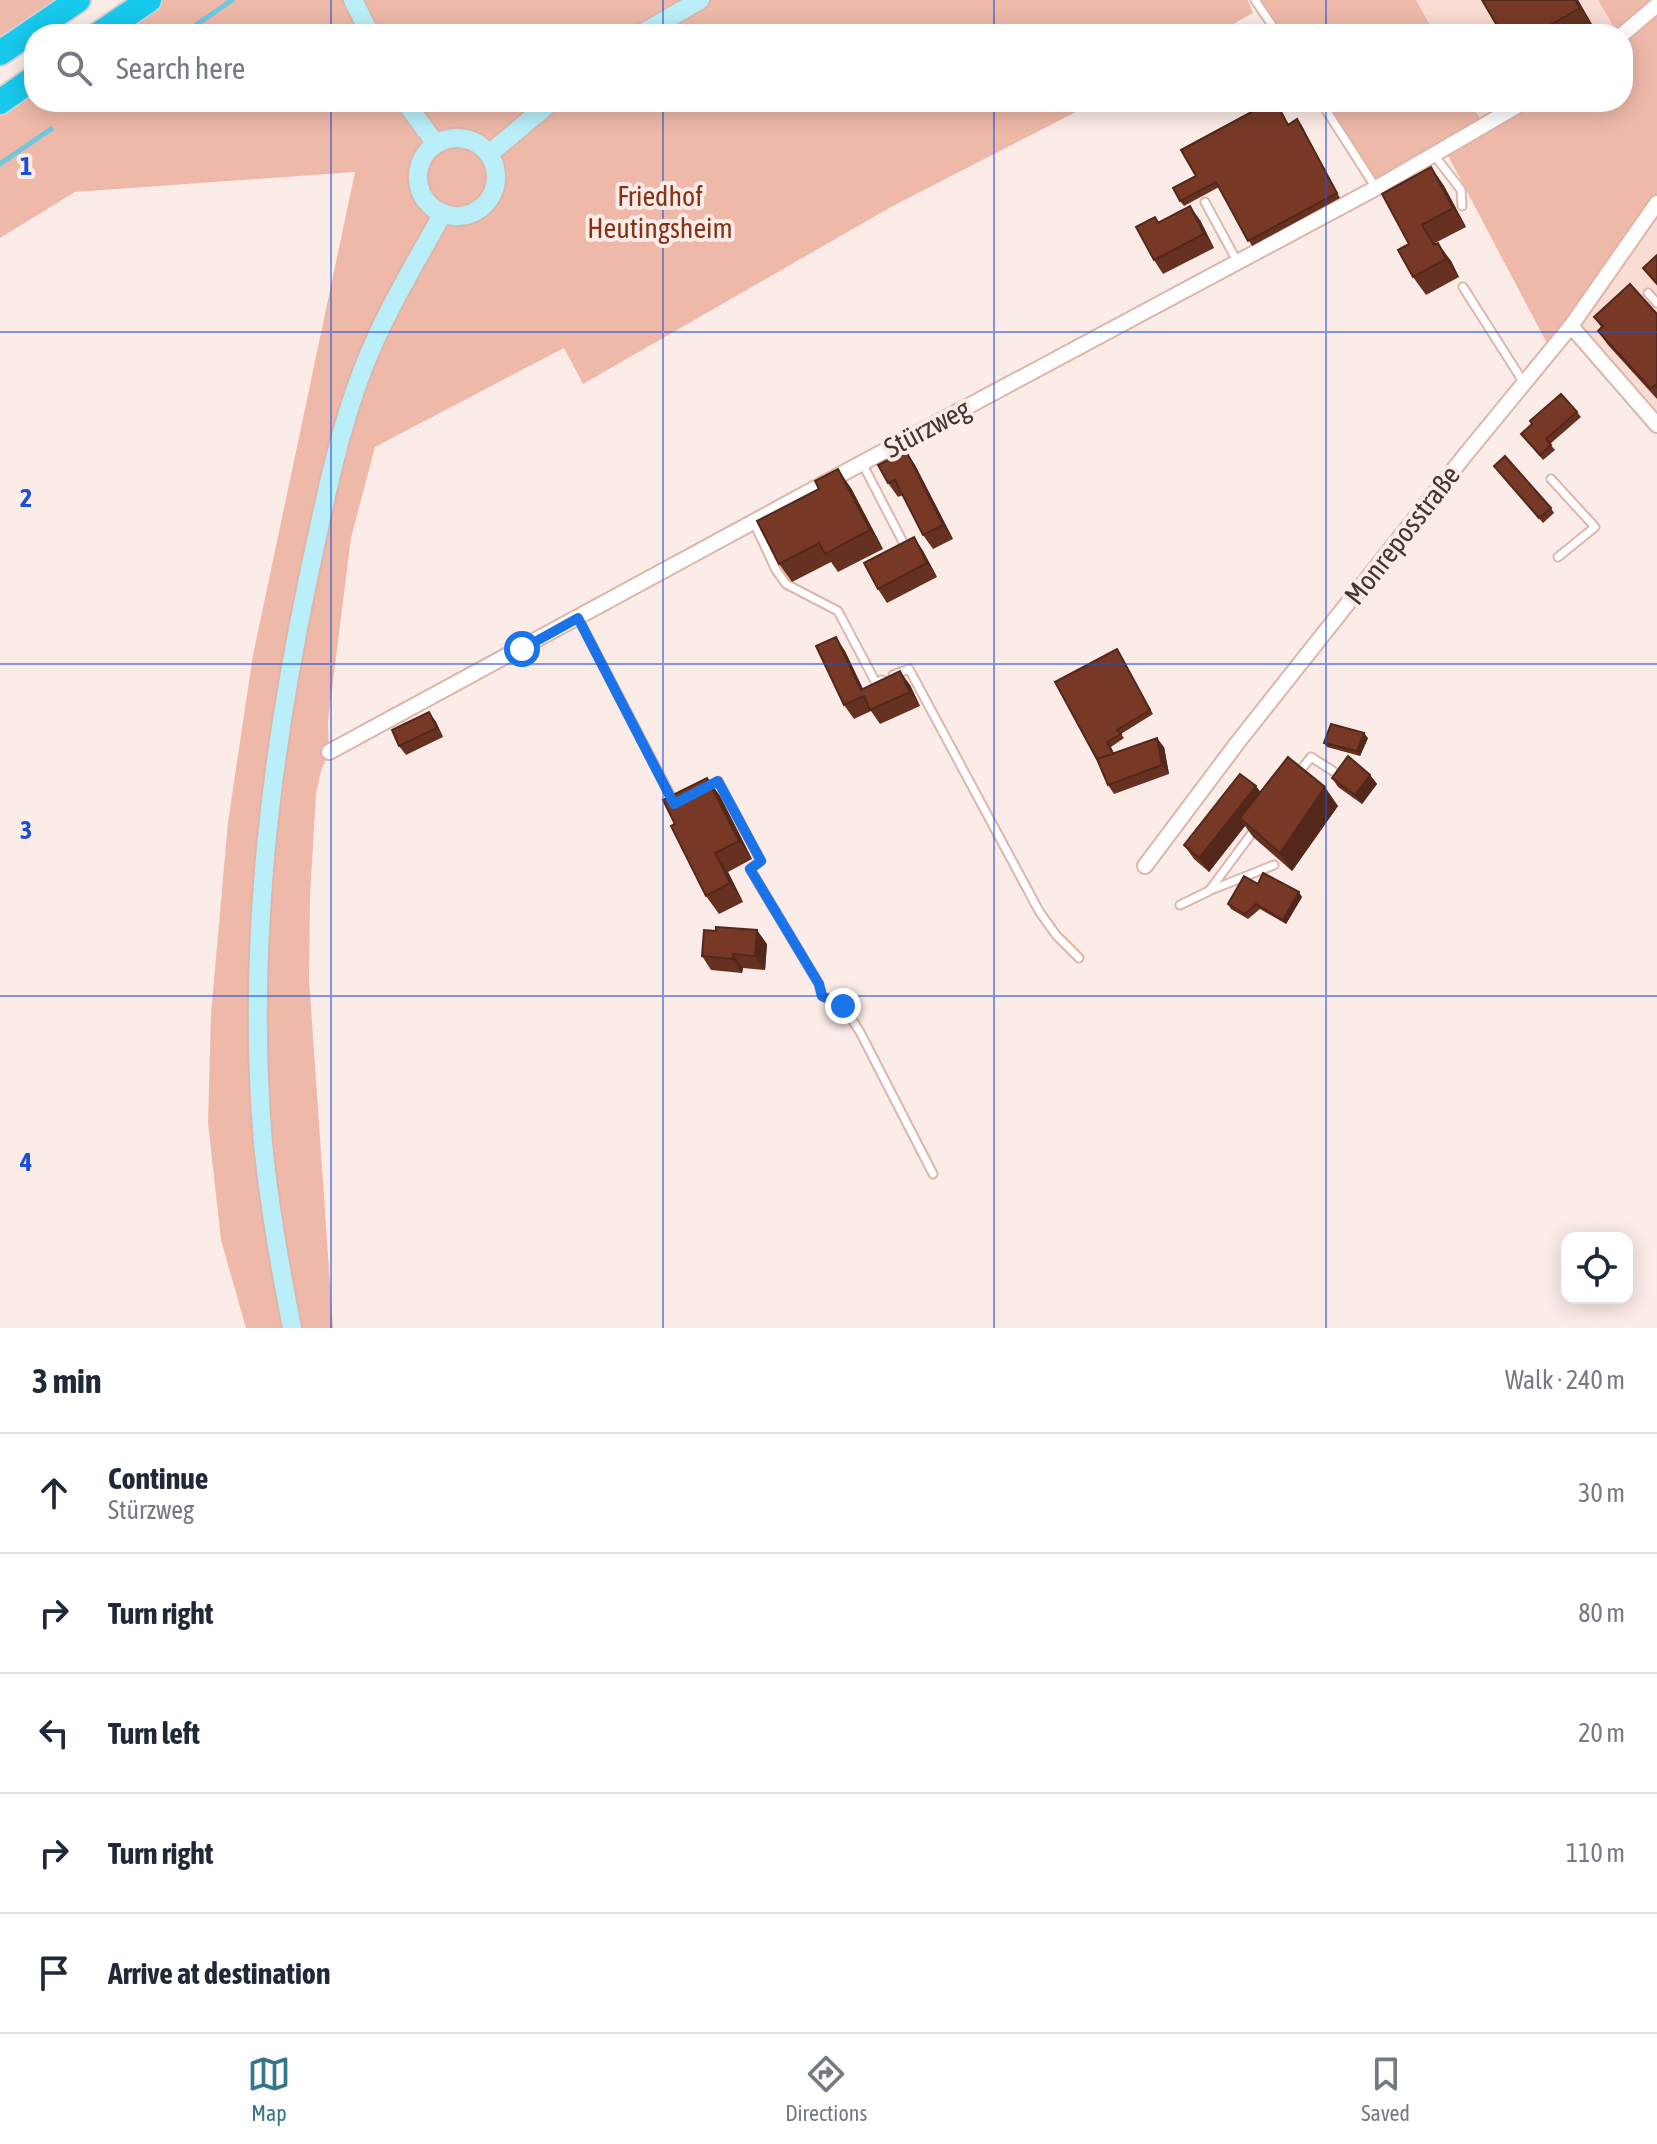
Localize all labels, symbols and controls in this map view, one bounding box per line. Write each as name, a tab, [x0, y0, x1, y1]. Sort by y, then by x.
search box	[24, 24, 1633, 112]
icon: search	[52, 46, 96, 90]
text: Search here	[116, 51, 245, 85]
text: 1	[20, 151, 32, 181]
park label: Friedhof Heutingsheim	[587, 180, 733, 244]
street label: Stürzweg	[878, 392, 976, 464]
street label: Monreposstraße	[1338, 459, 1466, 611]
text: 2	[20, 483, 32, 513]
route start	[504, 631, 540, 667]
text: 3	[20, 815, 32, 845]
route end	[825, 988, 861, 1024]
text: 4	[19, 1147, 32, 1177]
map controls	[1561, 1232, 1633, 1304]
button: locate	[1561, 1232, 1633, 1304]
text: 3 min	[32, 1361, 101, 1400]
text: Walk · 240 m	[1505, 1365, 1625, 1395]
text: Continue	[108, 1461, 208, 1495]
icon: ahead	[32, 1471, 76, 1515]
text: 30 m	[1578, 1478, 1625, 1508]
text: Stürzweg	[108, 1495, 194, 1525]
icon: right	[32, 1591, 76, 1635]
text: Turn right	[108, 1596, 214, 1630]
text: 80 m	[1578, 1598, 1625, 1628]
icon: left	[32, 1711, 76, 1755]
text: Turn left	[108, 1716, 200, 1750]
text: 20 m	[1578, 1718, 1625, 1748]
icon: right	[32, 1831, 76, 1875]
text: Turn right	[108, 1836, 214, 1870]
text: 110 m	[1566, 1838, 1625, 1868]
icon: arrive	[32, 1951, 76, 1995]
text: Arrive at destination	[108, 1956, 330, 1990]
tab: Map	[247, 2052, 291, 2126]
tab: Directions	[785, 2052, 867, 2126]
tab: Saved	[1361, 2052, 1410, 2126]

